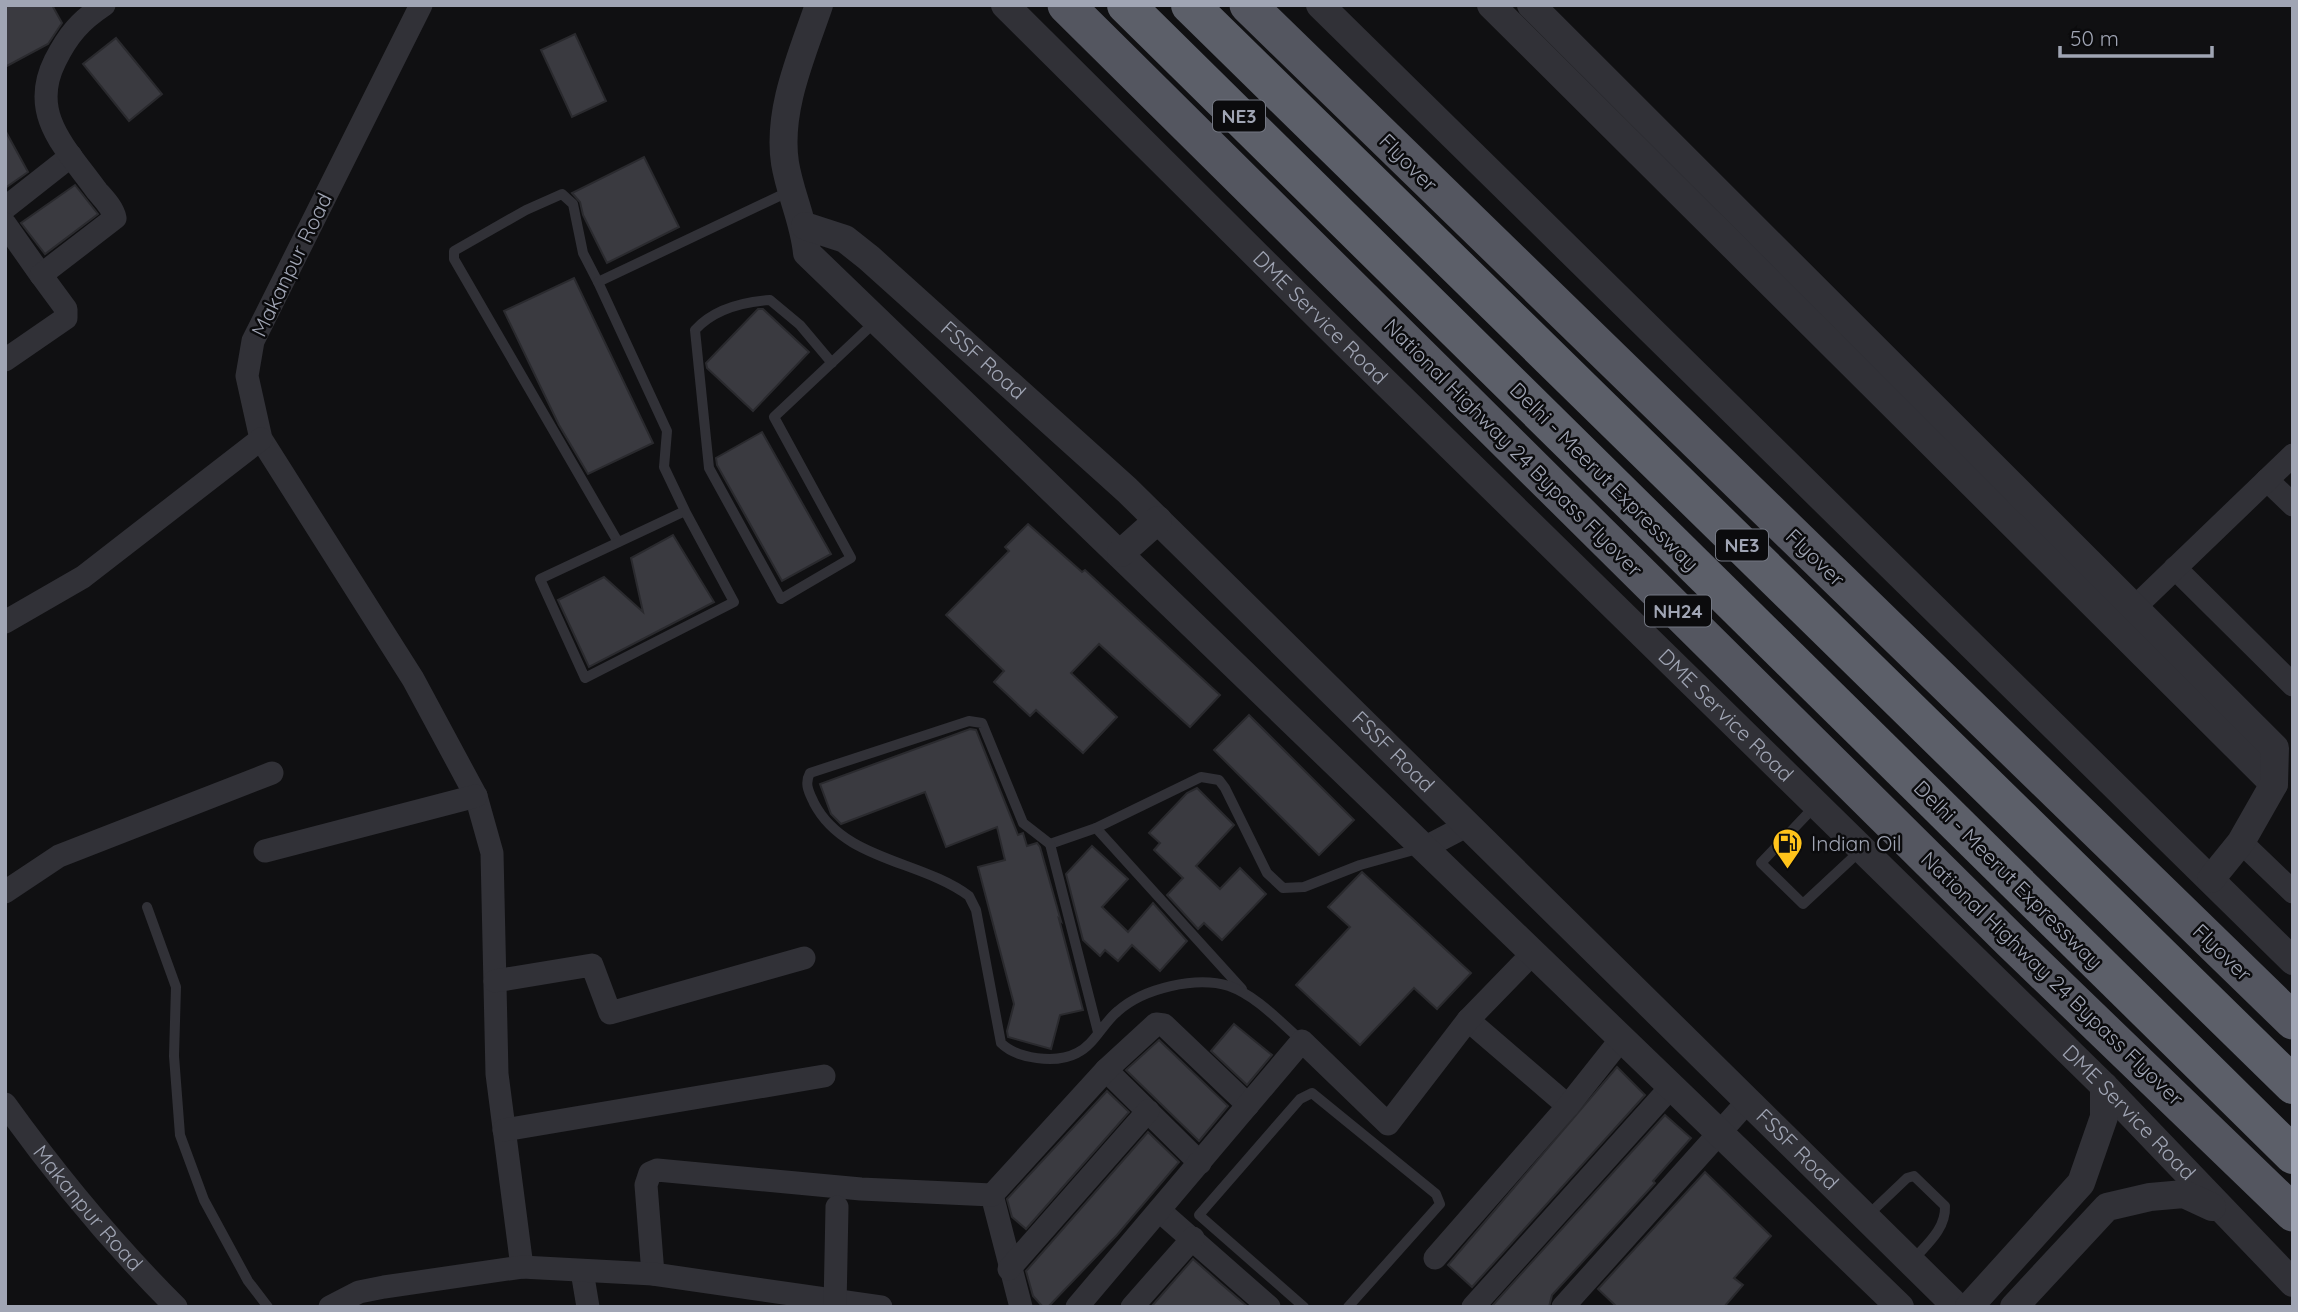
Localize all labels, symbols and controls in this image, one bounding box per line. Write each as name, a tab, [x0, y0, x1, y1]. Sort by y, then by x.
scale bar	[2060, 14, 2212, 58]
text: 50 m	[2070, 25, 2119, 51]
road number: NE3	[1213, 100, 1265, 132]
street label: Flyover	[1374, 128, 1443, 197]
street label: Makanpur Road	[245, 188, 337, 341]
street label: DME Service Road	[1248, 245, 1394, 389]
street label: National Highway 24 Bypass Flyover	[1379, 313, 1648, 582]
street label: FSSF Road	[936, 315, 1031, 405]
street label: Delhi - Meerut Expressway	[1505, 376, 1705, 576]
street label: Flyover	[1781, 523, 1851, 592]
road number: NE3	[1716, 530, 1768, 560]
road number: NH24	[1645, 596, 1711, 626]
street label: DME Service Road	[1653, 643, 1799, 787]
street label: FSSF Road	[1347, 705, 1440, 797]
street label: Delhi - Meerut Expressway	[1909, 774, 2109, 974]
fuel station icon: Indian Oil	[1771, 827, 1805, 871]
place label: Indian Oil	[1811, 830, 1902, 856]
street label: National Highway 24 Bypass Flyover	[1916, 846, 2189, 1111]
street label: Flyover	[2188, 918, 2258, 987]
street label: DME Service Road	[2058, 1039, 2201, 1185]
street label: FSSF Road	[1751, 1103, 1844, 1195]
street label: Makanpur Road	[28, 1139, 149, 1276]

